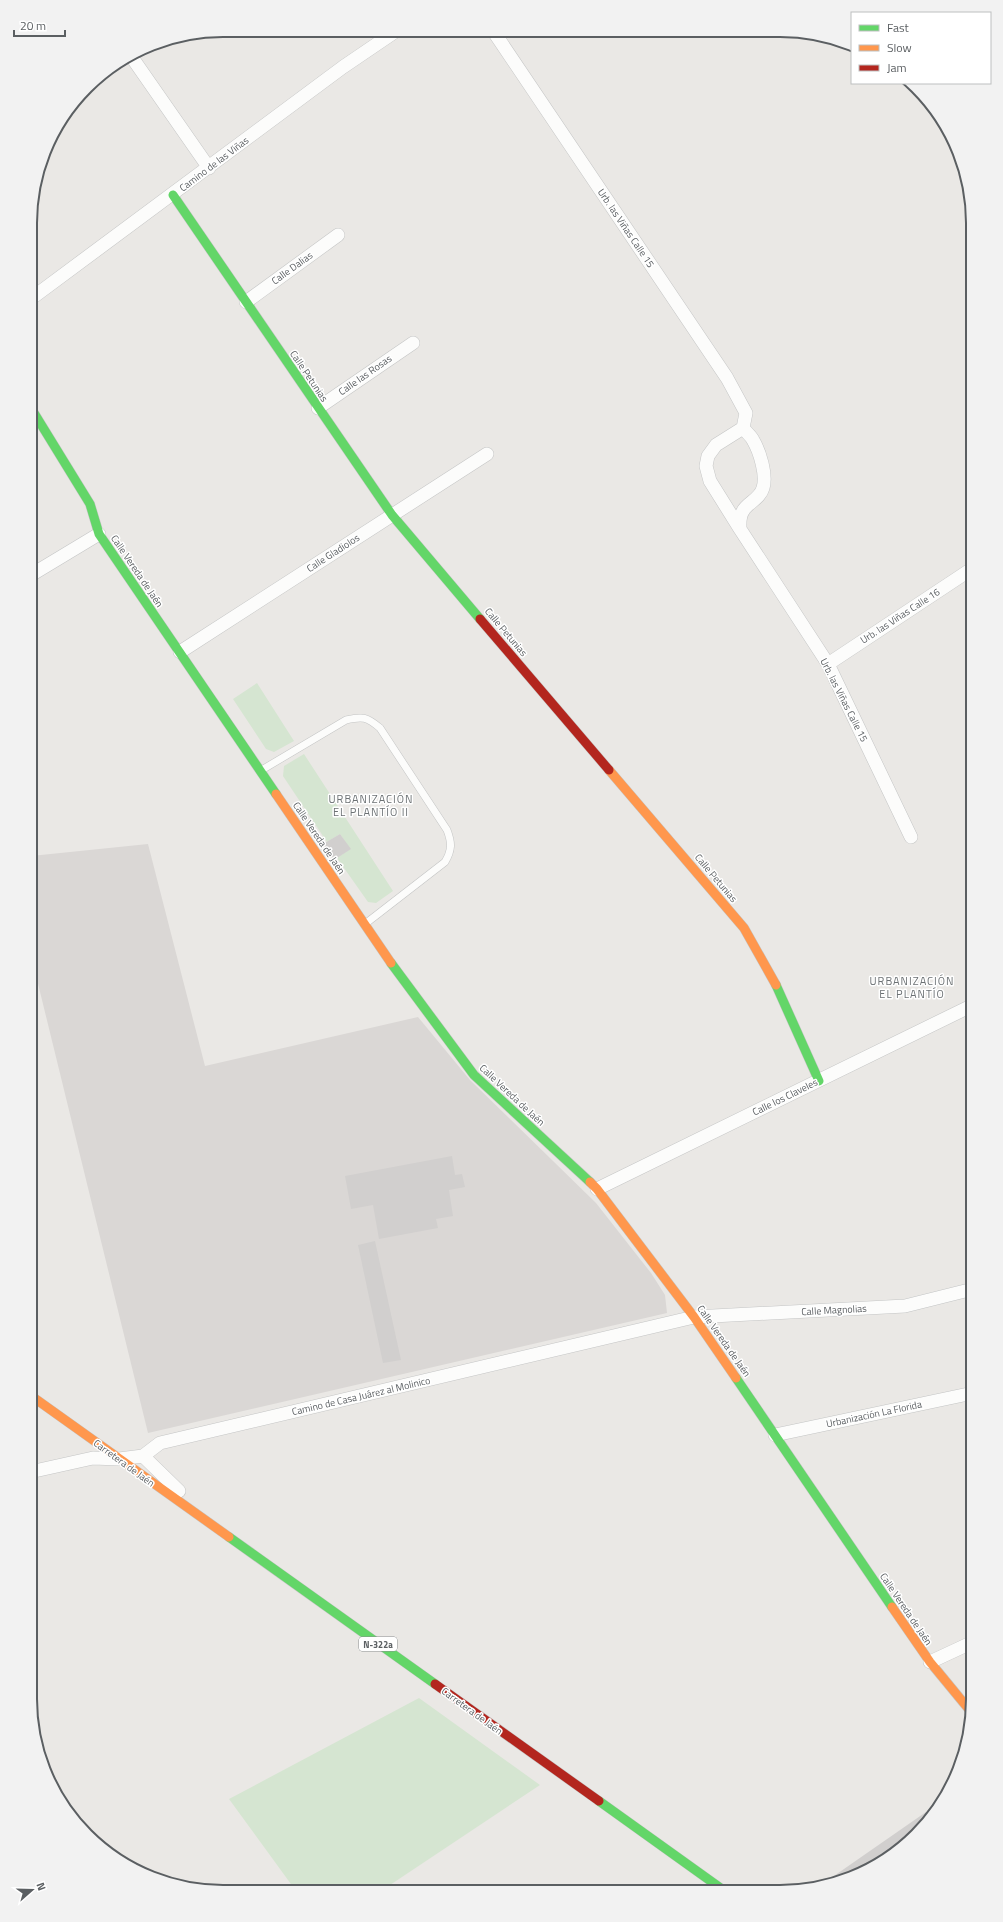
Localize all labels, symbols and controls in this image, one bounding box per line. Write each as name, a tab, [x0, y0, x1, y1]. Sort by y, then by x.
scale bar	[14, 12, 65, 38]
legend	[851, 12, 991, 84]
text: 20 m	[20, 16, 46, 35]
text: Fast	[887, 18, 910, 37]
text: Slow	[887, 38, 912, 57]
text: Jam	[887, 58, 907, 77]
street label: Camino de las Viñas	[176, 133, 252, 195]
street label: Urb. las Viñas Calle 15	[594, 185, 658, 271]
street label: Calle Dalias	[268, 248, 316, 288]
street label: Calle Petunias	[286, 347, 332, 405]
street label: Calle las Rosas	[335, 351, 395, 399]
street label: Calle Gladiolos	[303, 530, 363, 576]
street label: Calle Vereda de Jaén	[107, 532, 167, 610]
street label: Urb. las Viñas Calle 16	[857, 584, 943, 647]
street label: Calle Petunias	[481, 604, 531, 660]
street label: Urb. las Viñas Calle 15	[816, 655, 872, 745]
district label: URBANIZACIÓN EL PLANTÍO II	[329, 791, 413, 820]
street label: Calle Vereda de Jaén	[289, 799, 349, 877]
street label: Calle Petunias	[691, 850, 741, 906]
district label: URBANIZACIÓN EL PLANTÍO	[870, 973, 954, 1002]
street label: Calle Vereda de Jaén	[476, 1061, 548, 1129]
street label: Calle los Claveles	[750, 1074, 821, 1119]
street label: Calle Magnolias	[801, 1301, 868, 1319]
street label: Calle Vereda de Jaén	[694, 1302, 754, 1380]
street label: Camino de Casa Juárez al Molinico	[290, 1373, 432, 1419]
street label: Urbanización La Florida	[825, 1397, 923, 1431]
street label: Carretera de Jaén	[90, 1436, 158, 1490]
street label: Calle Vereda de Jaén	[876, 1570, 936, 1648]
road number: N-322a	[359, 1637, 397, 1651]
street label: Carretera de Jaén	[438, 1684, 506, 1738]
north arrow	[12, 1870, 52, 1910]
text: N	[33, 1880, 50, 1893]

